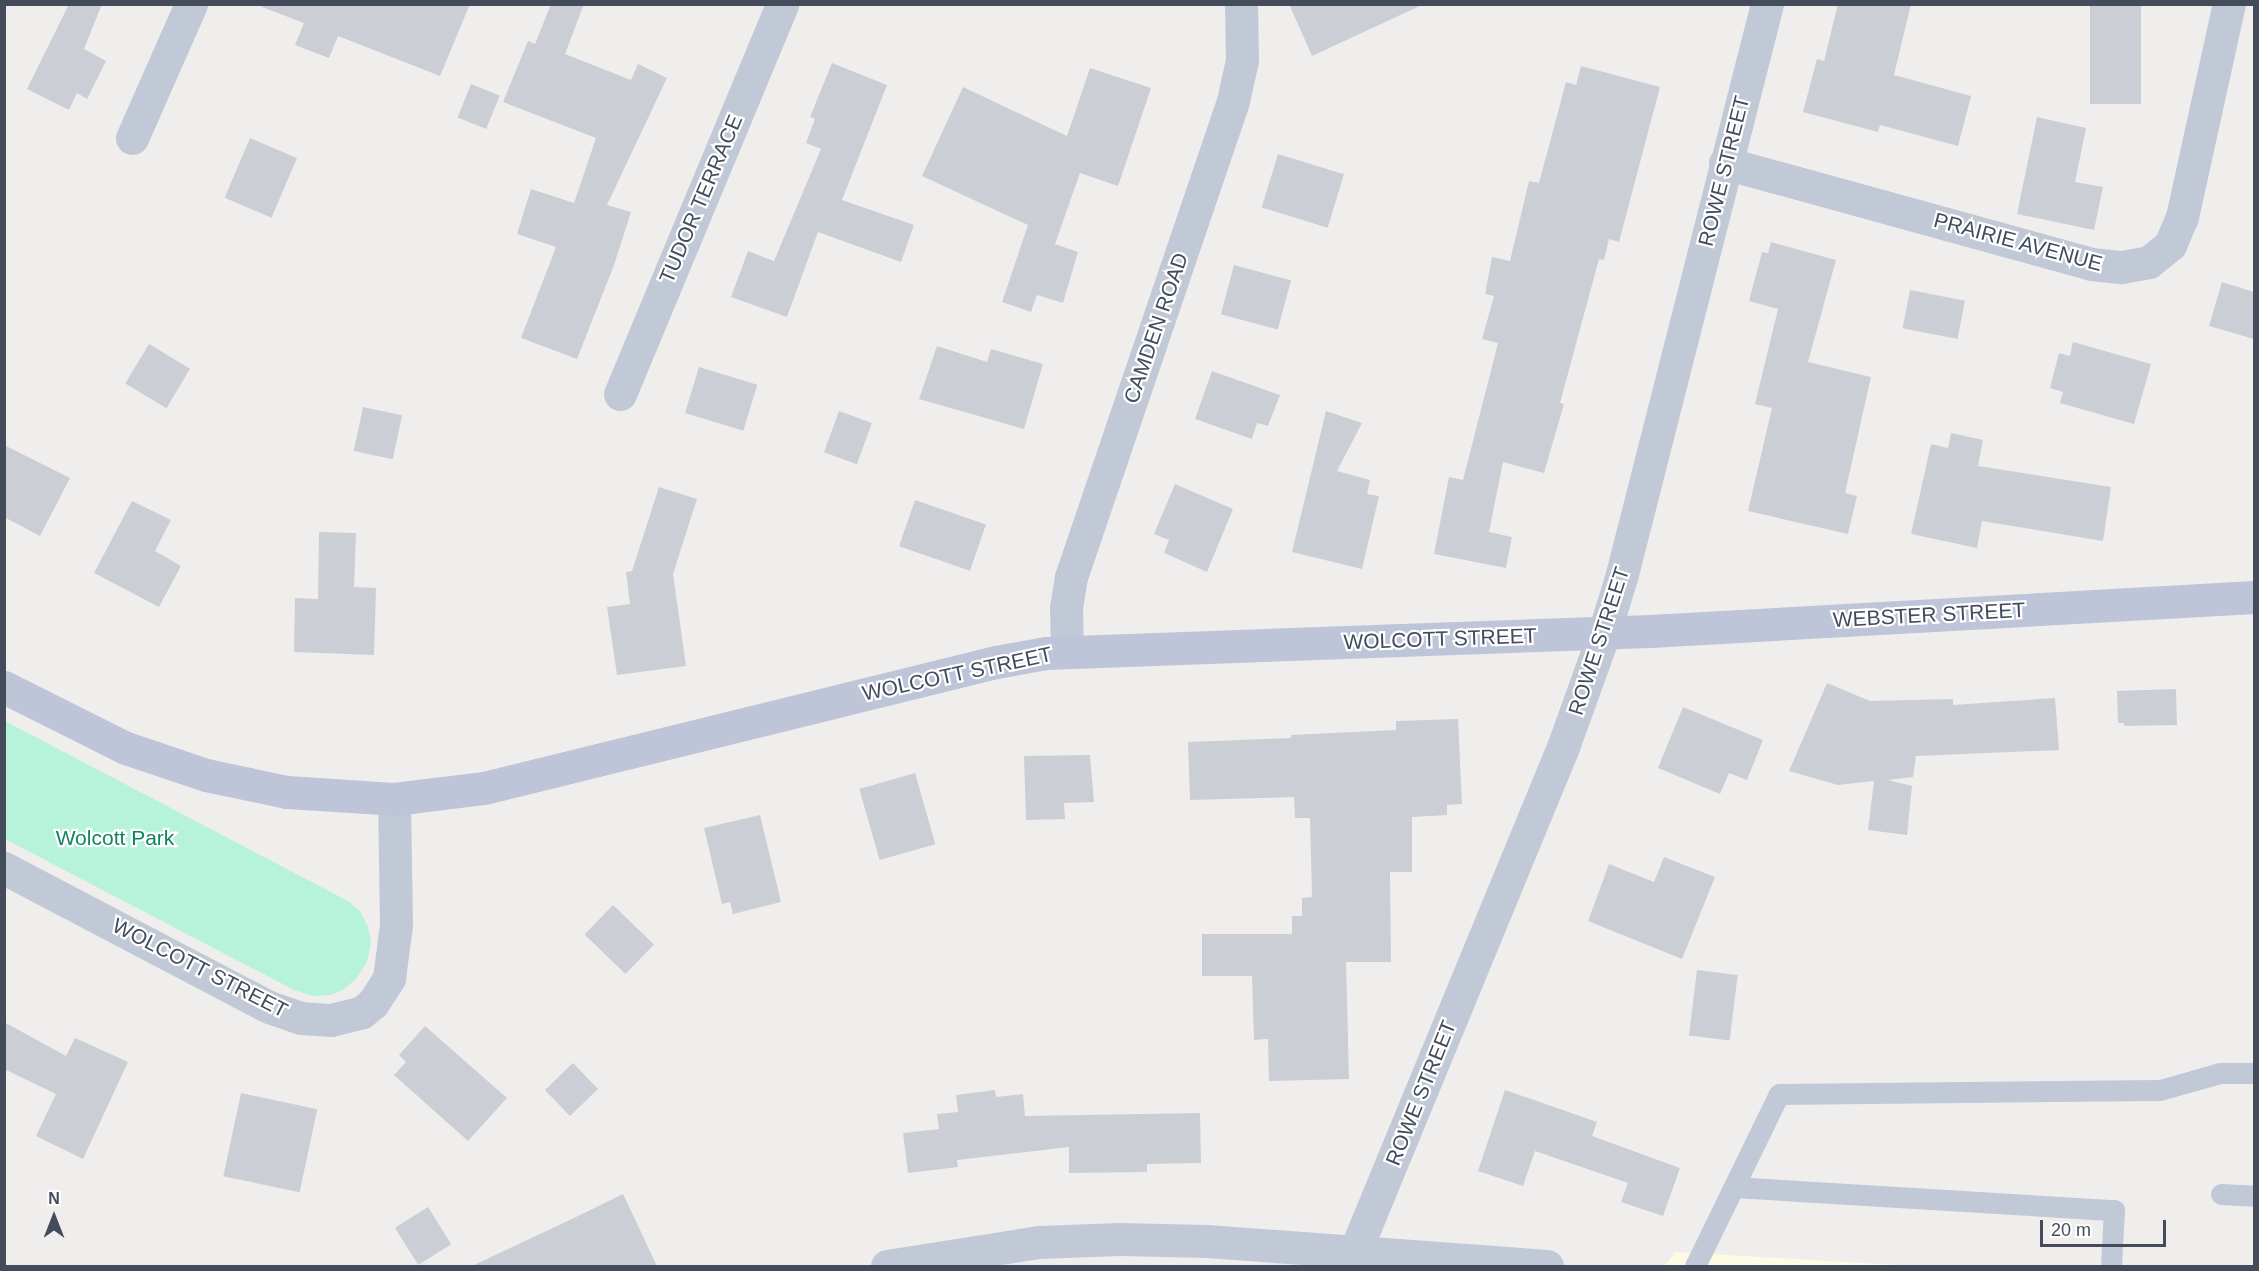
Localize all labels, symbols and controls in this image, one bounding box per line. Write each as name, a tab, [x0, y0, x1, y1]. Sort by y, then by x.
street label: ROWE STREET	[1693, 93, 1755, 249]
street label: TUDOR TERRACE	[654, 111, 748, 287]
street label: PRAIRIE AVENUE	[1930, 207, 2106, 277]
street label: CAMDEN ROAD	[1118, 249, 1194, 407]
street label: ROWE STREET	[1563, 564, 1635, 718]
street label: WEBSTER STREET	[1832, 597, 2026, 633]
street label: WOLCOTT STREET	[1343, 623, 1537, 655]
street label: WOLCOTT STREET	[860, 642, 1054, 706]
park label: Wolcott Park	[56, 825, 174, 851]
street label: WOLCOTT STREET	[108, 913, 292, 1023]
street label: ROWE STREET	[1380, 1017, 1462, 1169]
north arrow	[24, 1187, 84, 1247]
text: N	[48, 1190, 60, 1207]
scale bar	[2043, 1208, 2169, 1246]
text: 20 m	[2051, 1220, 2091, 1240]

